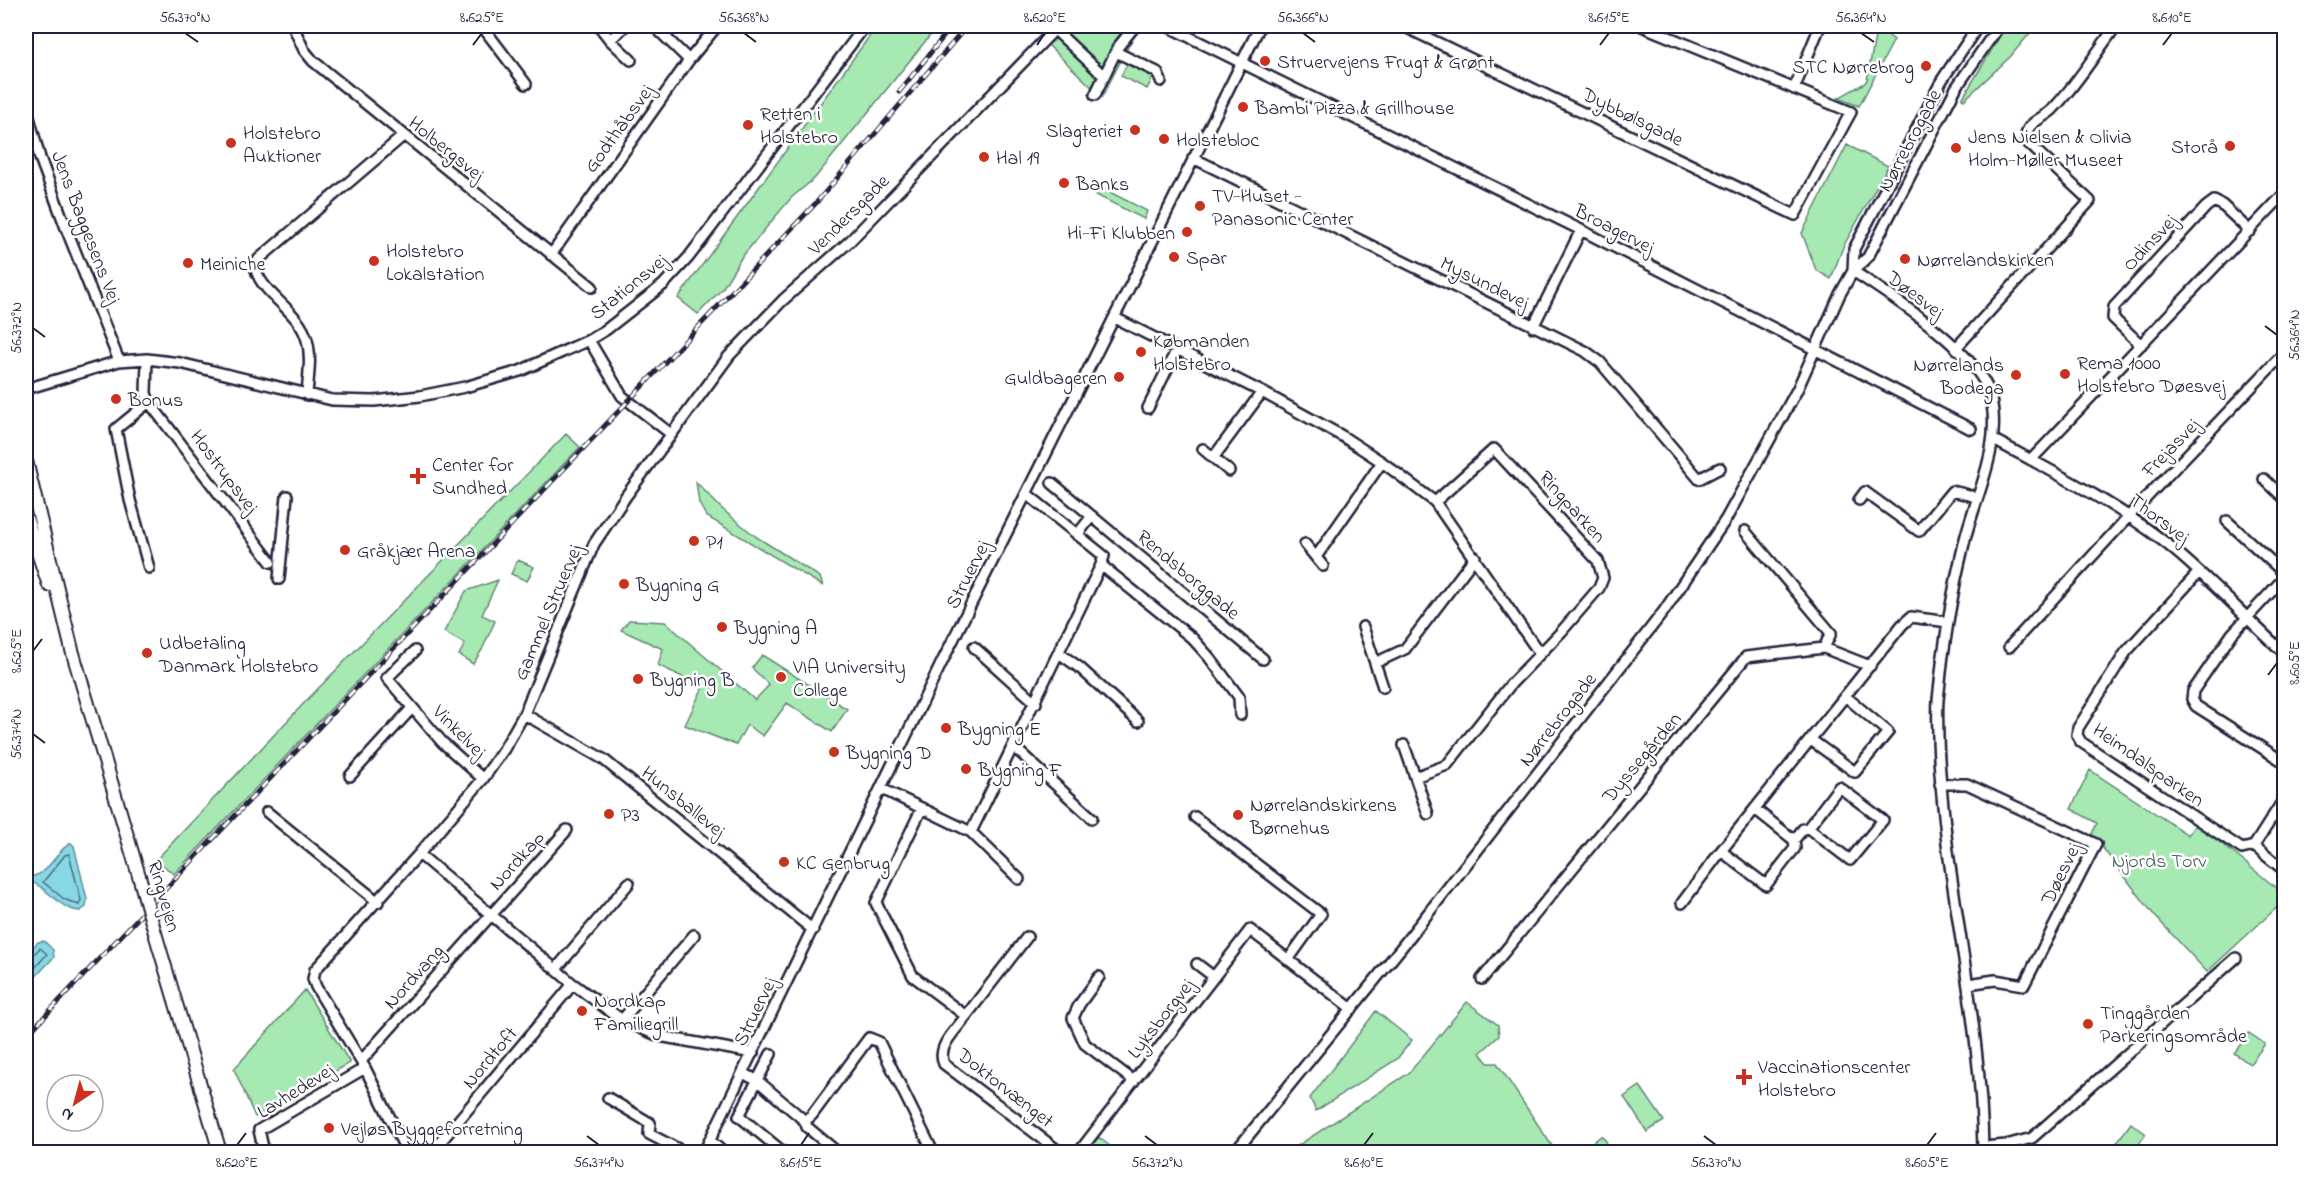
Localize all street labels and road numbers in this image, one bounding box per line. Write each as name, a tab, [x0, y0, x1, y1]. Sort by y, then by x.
street label: Godthåbsvej	[578, 78, 663, 180]
street label: Dybbølsgade	[1575, 81, 1688, 156]
street label: Nørrebrogade	[1872, 85, 1951, 198]
street label: Holbergsvej	[400, 110, 491, 191]
street label: Jens Baggesens Vej	[41, 147, 128, 310]
street label: Vendersgade	[802, 168, 898, 264]
street label: Broagervej	[1567, 197, 1660, 264]
street label: Odinsvej	[2117, 208, 2186, 279]
street label: Stationsvej	[585, 247, 675, 328]
street label: Mysundevej	[1434, 250, 1534, 319]
street label: Døesvej	[1879, 264, 1950, 328]
street label: Frejasvej	[2135, 412, 2208, 486]
street label: Hostrupsvej	[182, 424, 265, 521]
street label: Ringparken	[1530, 465, 1612, 551]
street label: Thorsvej	[2122, 488, 2196, 553]
street label: Rendsborggade	[1129, 524, 1246, 629]
street label: Struervej	[940, 535, 999, 615]
street label: Gammel Struervej	[508, 540, 591, 686]
street label: Nørrebrogade	[1513, 667, 1606, 774]
street label: Vinkelvej	[424, 698, 493, 767]
street label: Dyssegården	[1595, 707, 1691, 812]
street label: Heimdalsparken	[2086, 717, 2210, 815]
street label: Hunsballevej	[634, 760, 732, 847]
street label: Nordkap	[483, 825, 553, 898]
street label: Døesvej	[2034, 837, 2090, 911]
street label: Ringvejen	[138, 857, 187, 936]
street label: Nordvang	[378, 939, 453, 1017]
street label: Struervej	[727, 972, 786, 1052]
street label: Lyksborgvej	[1121, 972, 1204, 1066]
street label: Nordtoft	[456, 1021, 526, 1096]
street label: Doktorvænget	[949, 1041, 1059, 1137]
street label: Lavhedevej	[252, 1057, 341, 1127]

